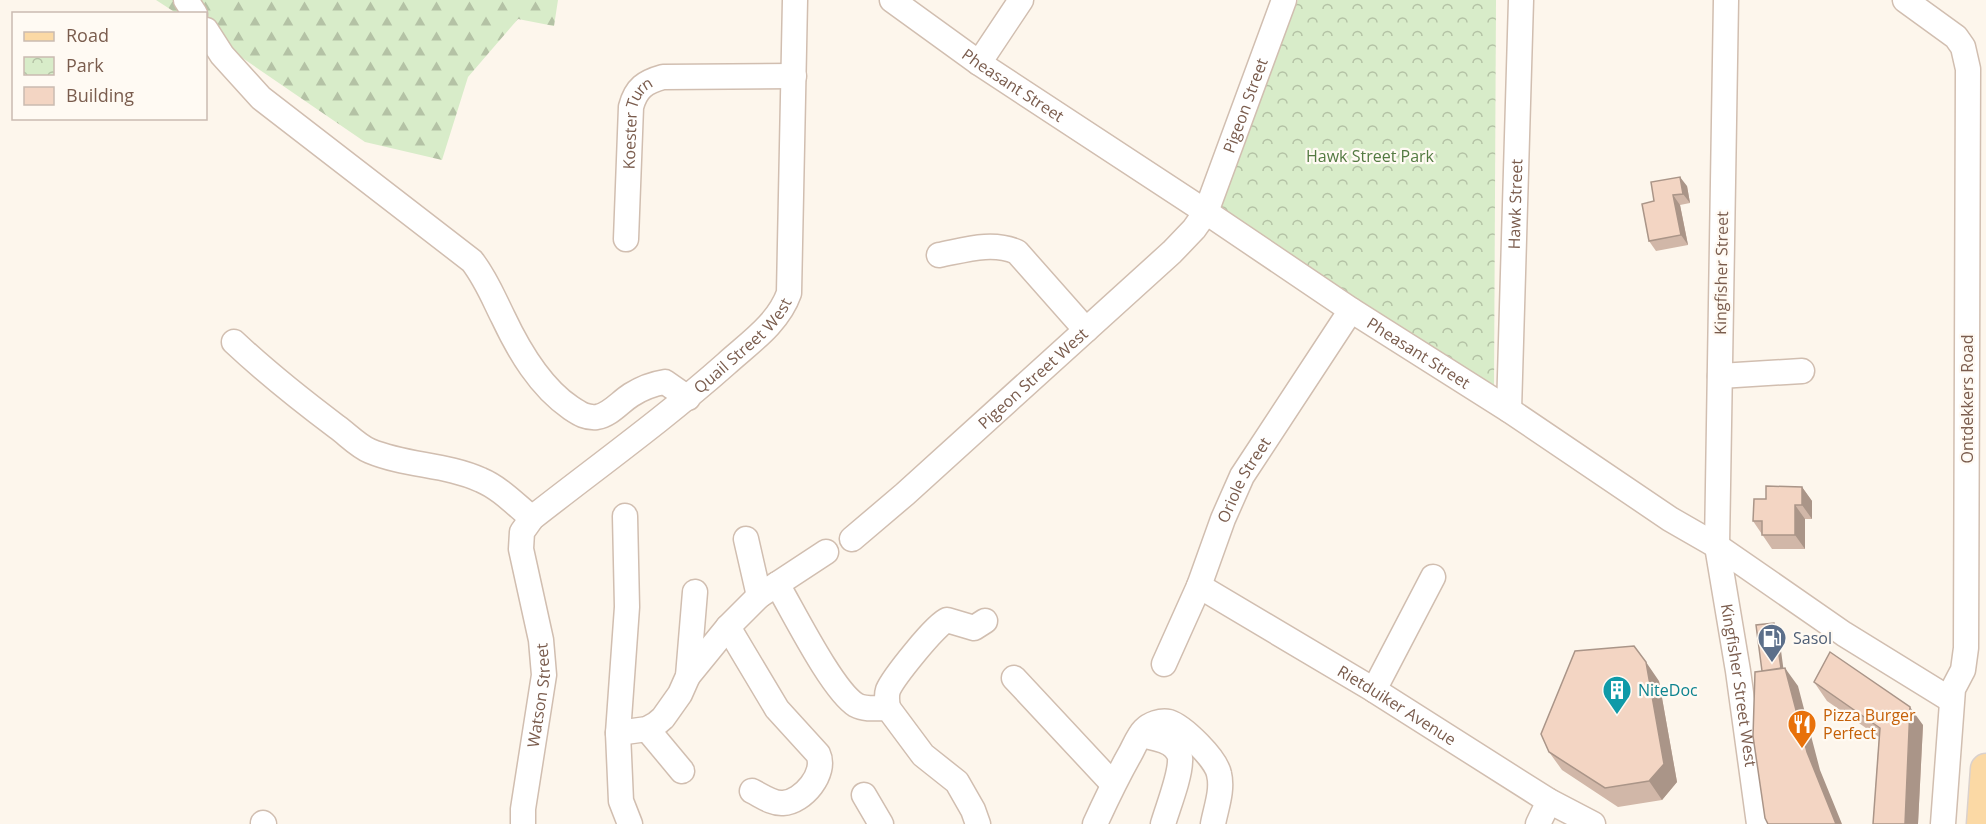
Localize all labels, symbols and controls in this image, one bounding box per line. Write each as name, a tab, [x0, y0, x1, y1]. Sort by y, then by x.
legend	[12, 12, 207, 120]
text: Road	[66, 23, 109, 47]
street label: Pheasant Street	[958, 43, 1069, 127]
text: Park	[66, 53, 104, 77]
street label: Pigeon Street	[1218, 55, 1273, 156]
street label: Koester Turn	[618, 71, 657, 170]
text: Building	[66, 83, 134, 107]
park label: Hawk Street Park	[1306, 145, 1435, 167]
street label: Hawk Street	[1503, 158, 1527, 250]
street label: Kingfisher Street	[1709, 211, 1733, 335]
street label: Quail Street West	[689, 294, 797, 398]
street label: Pheasant Street	[1363, 312, 1475, 394]
street label: Pigeon Street West	[973, 323, 1093, 434]
street label: Ontdekkers Road	[1956, 334, 1978, 464]
street label: Oriole Street	[1212, 432, 1276, 526]
street label: Kingfisher Street West	[1716, 602, 1762, 768]
fuel station icon: Sasol	[1756, 622, 1788, 664]
place label: Sasol	[1793, 627, 1832, 649]
street label: Watson Street	[522, 642, 555, 749]
street label: Rietduiker Avenue	[1333, 660, 1461, 750]
building icon: NiteDoc	[1601, 674, 1633, 716]
place label: NiteDoc	[1638, 679, 1698, 701]
place label: Pizza Burger Perfect	[1823, 704, 1916, 744]
restaurant icon: Pizza Burger Perfect	[1786, 708, 1818, 750]

